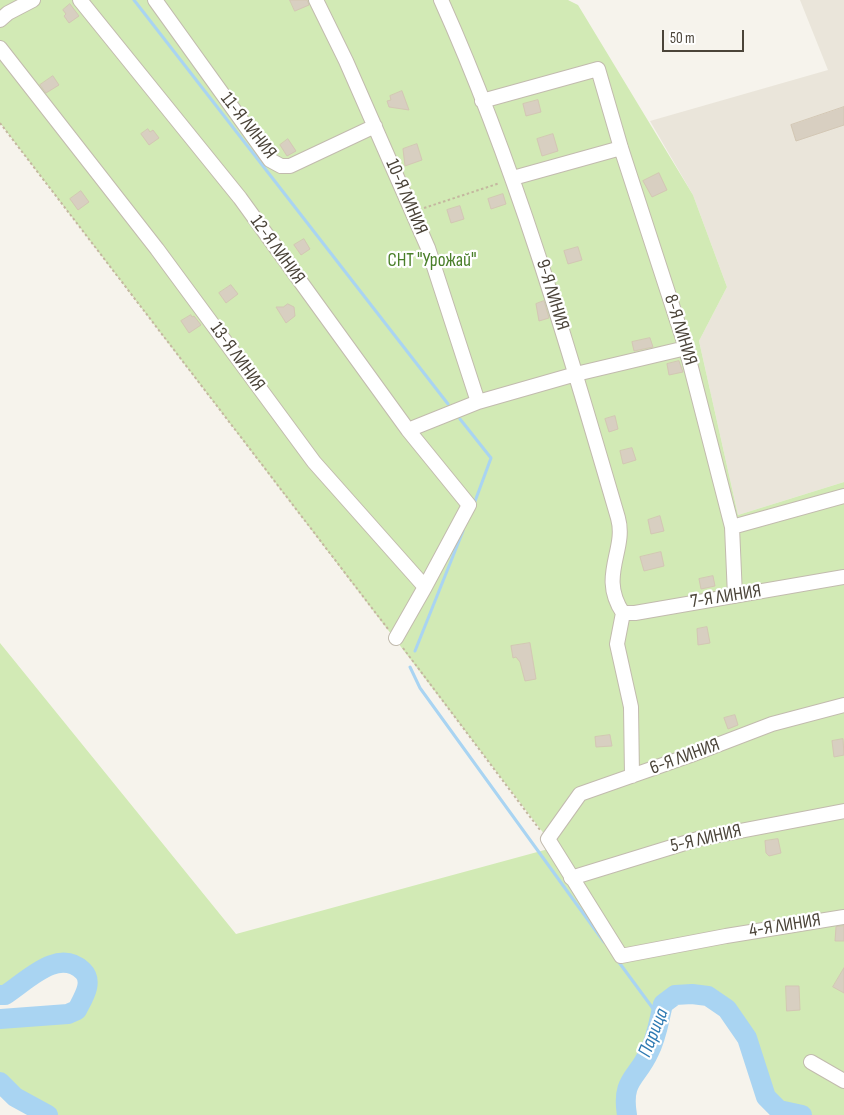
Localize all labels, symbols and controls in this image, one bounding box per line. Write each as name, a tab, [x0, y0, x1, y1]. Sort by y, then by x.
scale bar	[664, 20, 746, 52]
text: 50 m	[670, 29, 695, 48]
street label: 11-Я ЛИНИЯ	[215, 88, 281, 164]
street label: 10-Я ЛИНИЯ	[380, 156, 432, 238]
street label: 12-Я ЛИНИЯ	[245, 211, 309, 289]
park label: СНТ "Урожай"	[387, 250, 477, 272]
street label: 9-Я ЛИНИЯ	[530, 257, 574, 333]
street label: 8-Я ЛИНИЯ	[658, 292, 702, 368]
street label: 13-Я ЛИНИЯ	[205, 318, 269, 396]
street label: 7-Я ЛИНИЯ	[689, 580, 763, 614]
street label: 6-Я ЛИНИЯ	[647, 734, 723, 780]
street label: 5-Я ЛИНИЯ	[668, 820, 744, 858]
street label: 4-Я ЛИНИЯ	[747, 909, 823, 943]
water label: Парица	[633, 1005, 675, 1061]

